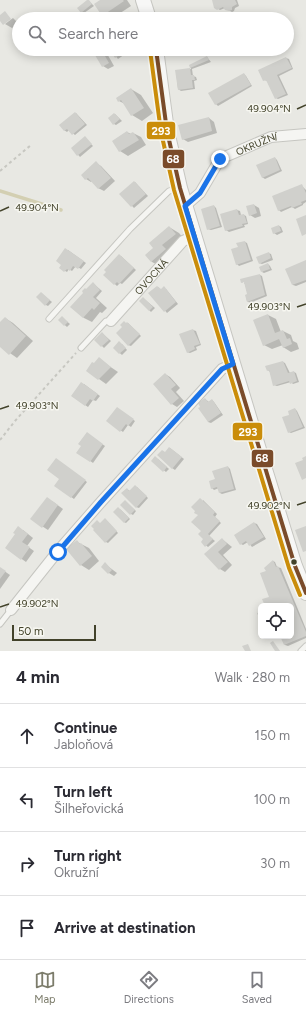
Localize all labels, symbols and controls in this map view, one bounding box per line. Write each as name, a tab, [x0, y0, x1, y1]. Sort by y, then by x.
search box	[12, 12, 294, 56]
icon: search	[26, 23, 48, 45]
text: Search here	[58, 25, 138, 43]
text: 49.904°N	[247, 102, 291, 115]
line badge: 293	[146, 121, 176, 140]
text: 293	[152, 125, 170, 138]
street label: OKRUŽNÍ	[234, 130, 278, 158]
line badge: 68	[162, 149, 185, 169]
route end	[211, 150, 229, 168]
text: 68	[166, 153, 180, 166]
text: 49.904°N	[15, 201, 59, 214]
street label: OVOCNÁ	[132, 256, 171, 297]
text: 49.903°N	[248, 300, 290, 313]
text: 49.903°N	[16, 399, 58, 412]
line badge: 293	[232, 422, 263, 441]
text: 293	[239, 426, 257, 439]
line badge: 68	[251, 449, 274, 468]
text: 68	[255, 452, 269, 465]
text: 49.902°N	[247, 499, 291, 512]
route start	[49, 543, 67, 561]
unlabelled marker	[289, 557, 299, 567]
text: 49.902°N	[15, 597, 59, 610]
map controls	[258, 603, 294, 639]
button: locate	[258, 603, 294, 639]
scale bar	[12, 623, 96, 642]
text: 50 m	[18, 625, 43, 638]
text: 4 min	[16, 667, 60, 687]
text: Walk · 280 m	[215, 670, 290, 685]
text: Continue	[54, 719, 117, 737]
icon: ahead	[16, 725, 38, 747]
text: 150 m	[255, 728, 290, 743]
text: Jabloňová	[54, 737, 113, 752]
text: Turn left	[54, 783, 112, 801]
icon: left	[16, 789, 38, 811]
text: 100 m	[254, 792, 290, 807]
text: Šilheřovická	[54, 801, 124, 816]
text: Turn right	[54, 847, 122, 865]
icon: right	[16, 853, 38, 875]
text: 30 m	[260, 856, 290, 871]
text: Okružní	[54, 865, 99, 880]
icon: arrive	[16, 917, 38, 939]
text: Arrive at destination	[54, 919, 195, 937]
tab: Map	[34, 969, 56, 1006]
tab: Directions	[124, 969, 174, 1006]
tab: Saved	[242, 969, 272, 1006]

